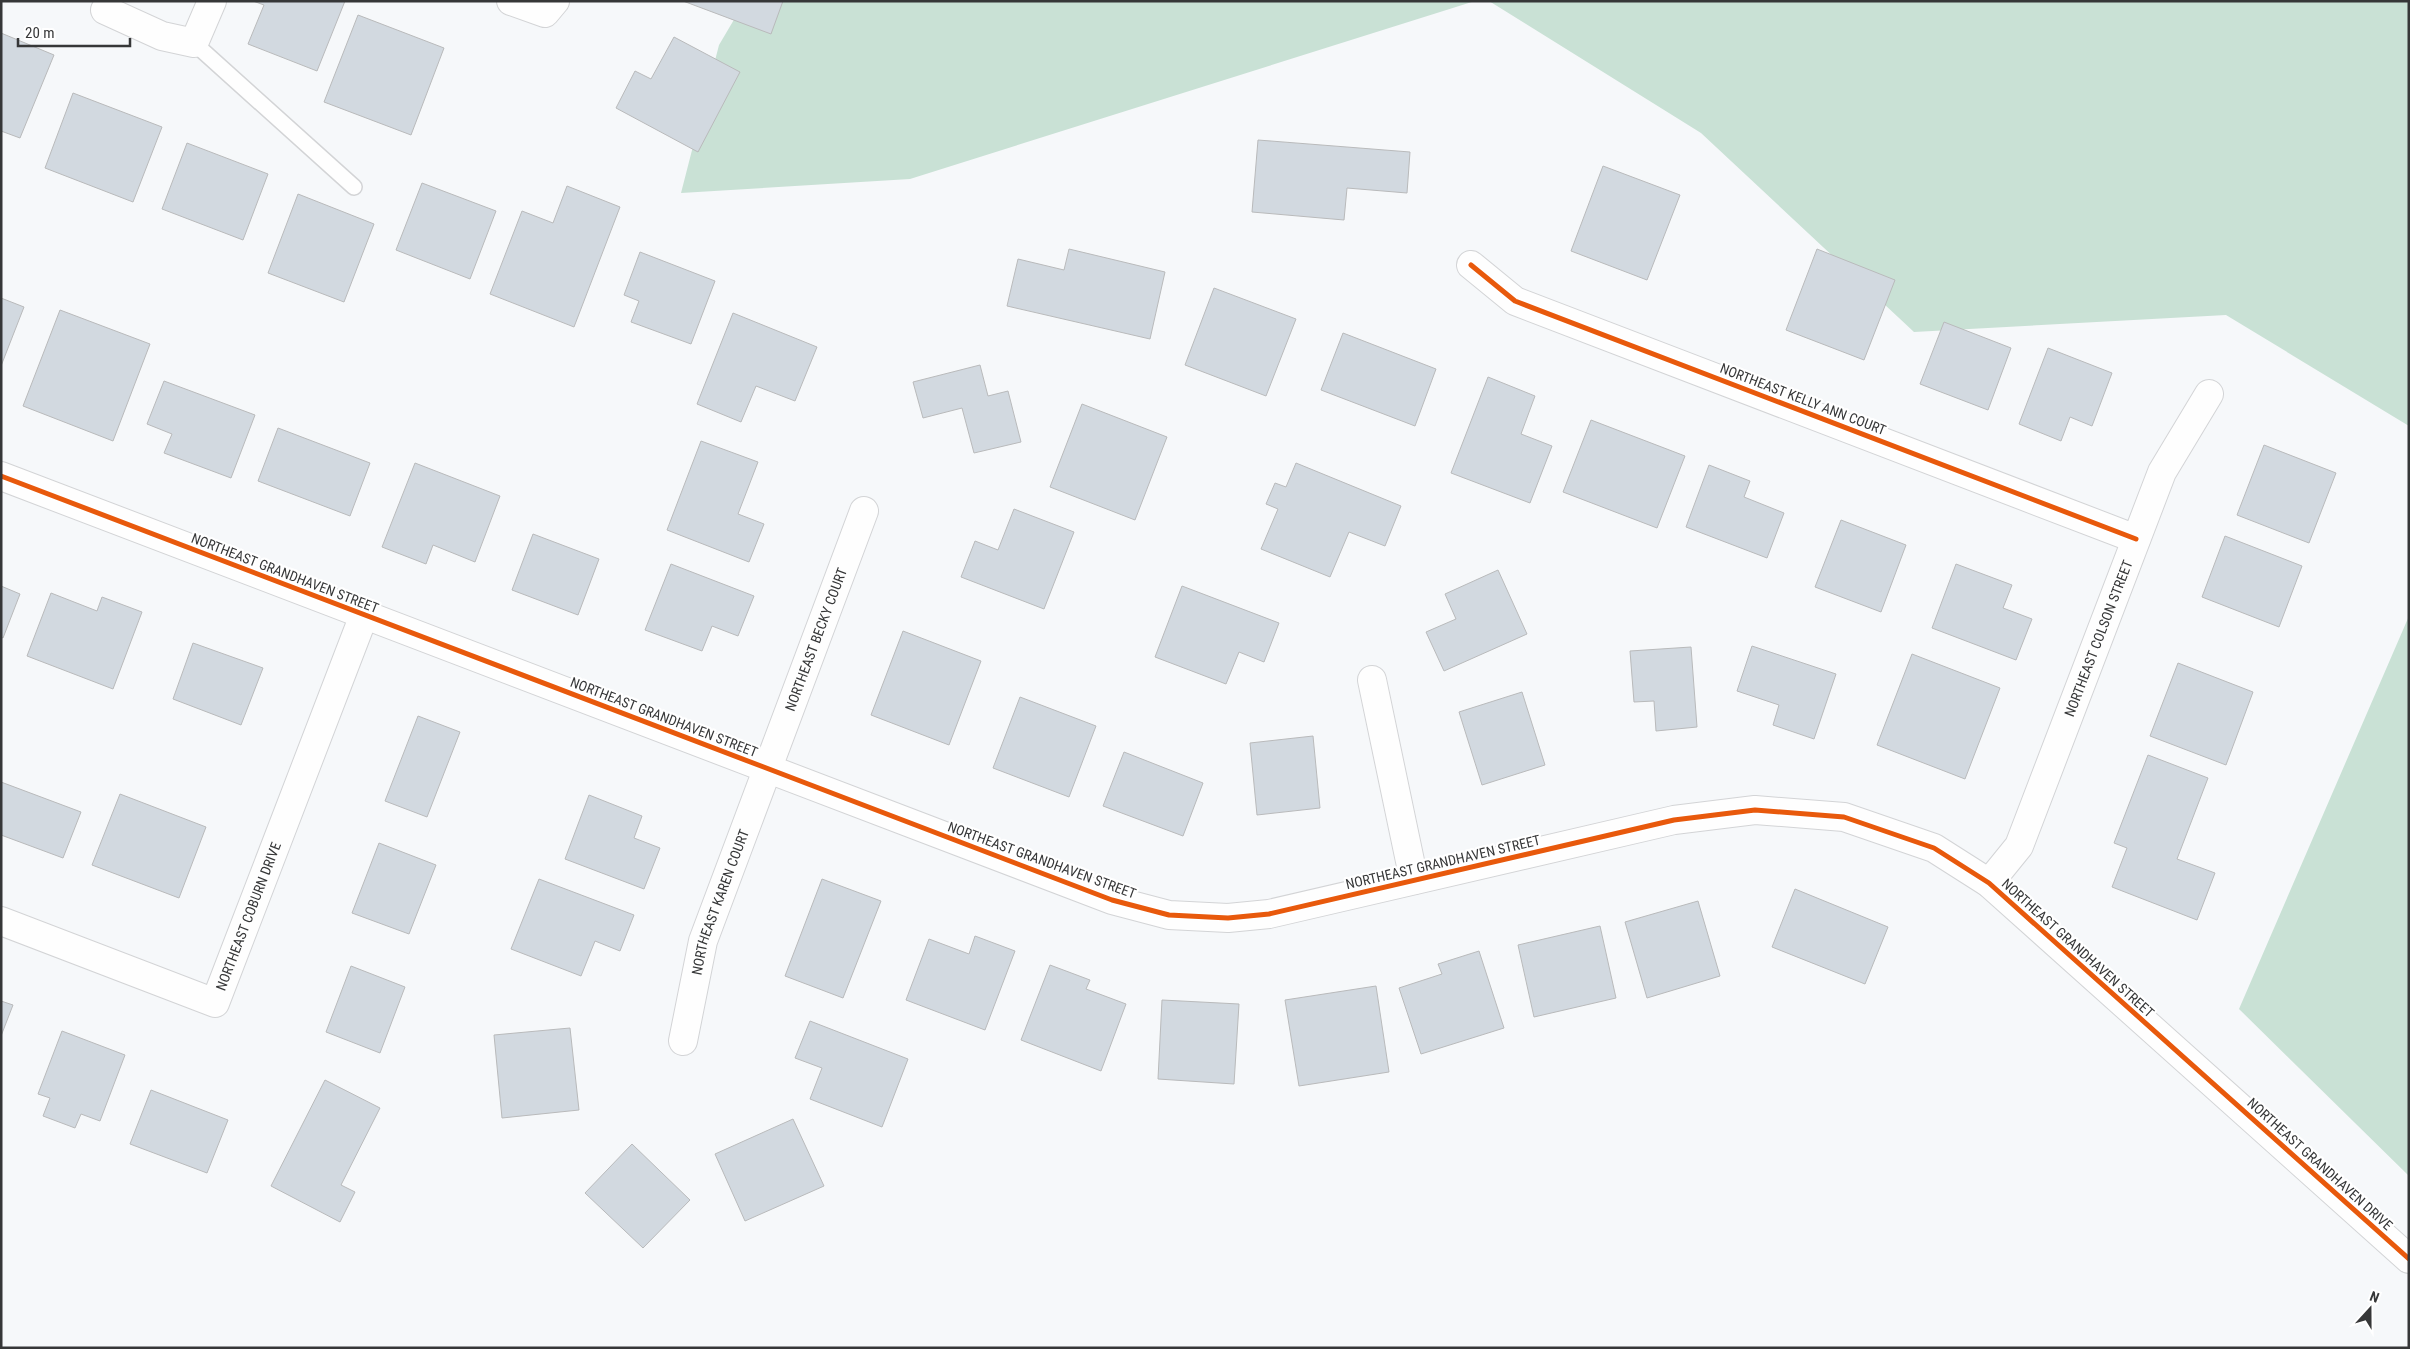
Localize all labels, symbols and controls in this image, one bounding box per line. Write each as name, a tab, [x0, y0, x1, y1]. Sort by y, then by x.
scale bar	[18, 15, 130, 47]
text: 20 m	[25, 24, 55, 42]
street label: NORTHEAST KELLY ANN COURT	[1718, 360, 1888, 438]
street label: NORTHEAST GRANDHAVEN STREET	[189, 530, 381, 616]
street label: NORTHEAST COLSON STREET	[2061, 558, 2136, 719]
street label: NORTHEAST BECKY COURT	[782, 566, 850, 713]
street label: NORTHEAST GRANDHAVEN STREET	[568, 674, 760, 760]
street label: NORTHEAST GRANDHAVEN STREET	[946, 818, 1138, 902]
street label: NORTHEAST KAREN COURT	[688, 827, 752, 976]
street label: NORTHEAST GRANDHAVEN STREET	[1344, 832, 1542, 892]
street label: NORTHEAST COBURN DRIVE	[213, 840, 284, 993]
street label: NORTHEAST GRANDHAVEN STREET	[1999, 875, 2157, 1021]
street label: NORTHEAST GRANDHAVEN DRIVE	[2244, 1095, 2396, 1233]
north arrow	[2345, 1284, 2395, 1334]
text: N	[2368, 1288, 2382, 1306]

